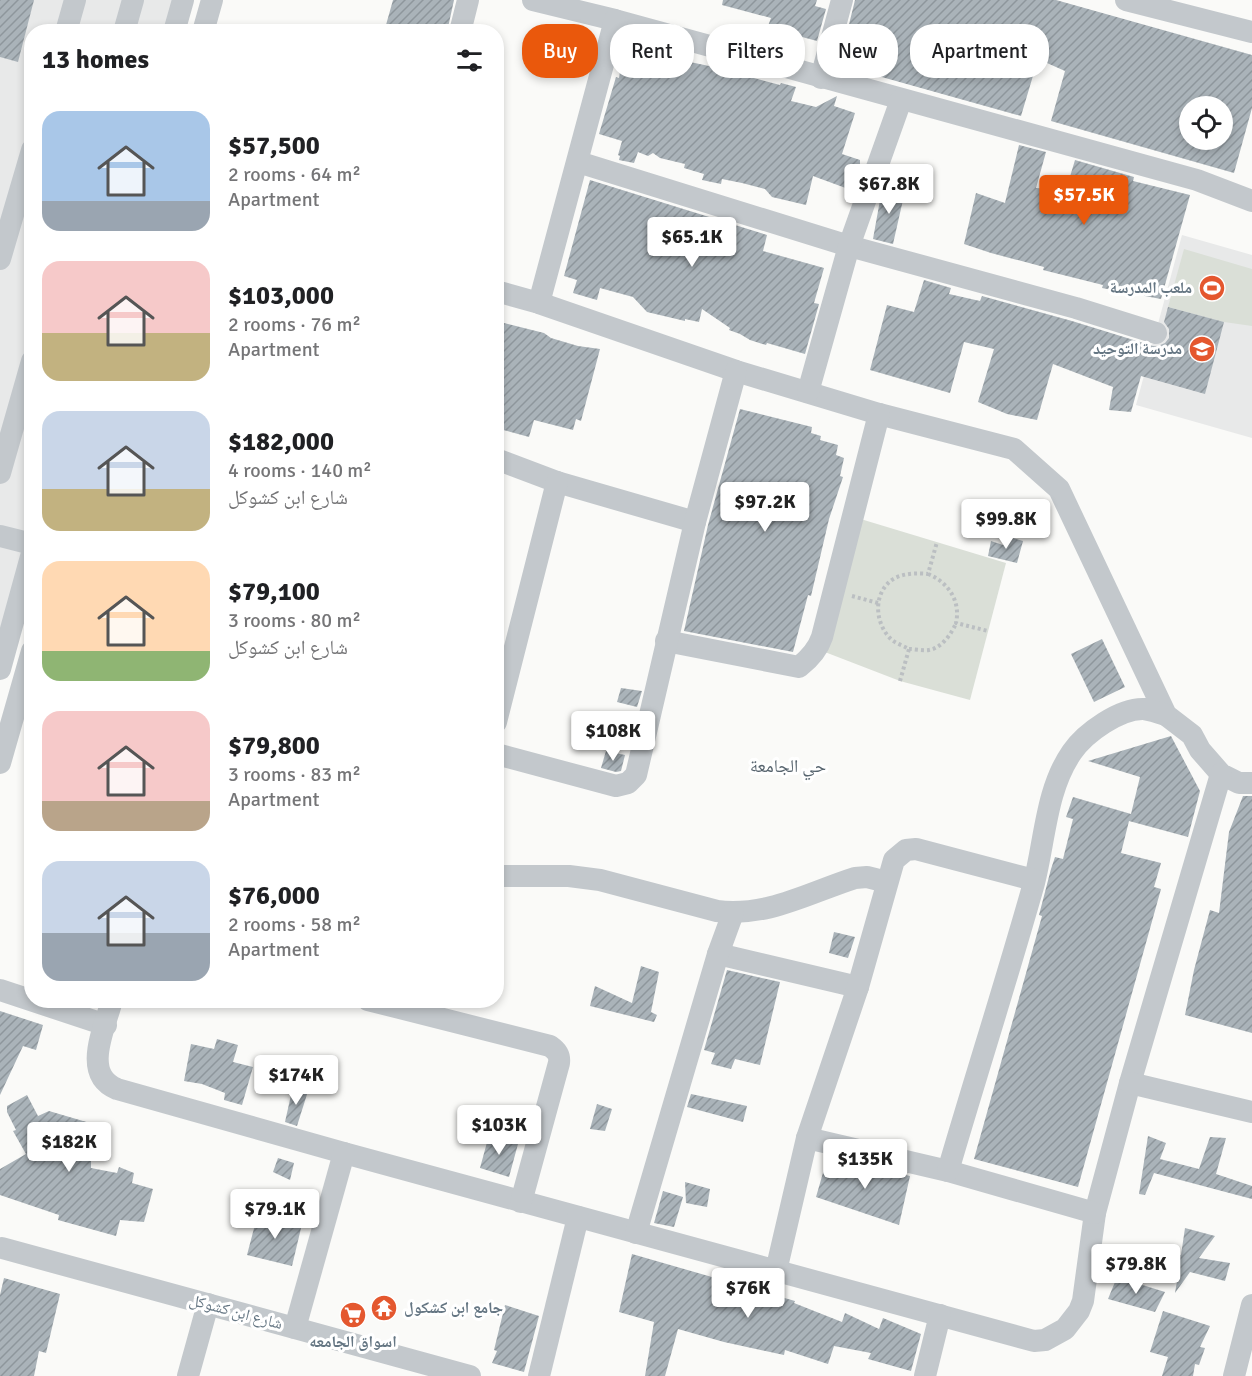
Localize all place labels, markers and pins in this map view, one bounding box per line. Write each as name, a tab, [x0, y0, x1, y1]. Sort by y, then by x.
pin: $67.8K	[840, 164, 938, 215]
pin: $57.5K	[1035, 175, 1133, 226]
pin: $65.1K	[643, 217, 741, 268]
sports icon: ملعب المدرسة	[1197, 273, 1227, 303]
place label: ملعب المدرسة	[1110, 278, 1192, 298]
school or university icon: مدرسة التوحيد	[1187, 334, 1217, 364]
place label: مدرسة التوحيد	[1093, 339, 1182, 359]
pin: $97.2K	[716, 482, 814, 533]
pin: $99.8K	[957, 499, 1055, 550]
pin: $108K	[571, 711, 655, 762]
pin: $174K	[254, 1055, 338, 1106]
pin: $103K	[457, 1105, 541, 1156]
pin: $182K	[27, 1122, 111, 1173]
pin: $135K	[823, 1139, 907, 1190]
pin: $79.1K	[226, 1189, 324, 1240]
pin: $79.8K	[1087, 1244, 1185, 1295]
pin: $76K	[712, 1268, 784, 1319]
temple icon: جامع ابن كشكول	[369, 1293, 399, 1323]
place label: جامع ابن كشكول	[404, 1298, 503, 1318]
supermarket icon: اسواق الجامعه	[338, 1300, 368, 1330]
place label: اسواق الجامعه	[309, 1332, 397, 1352]

